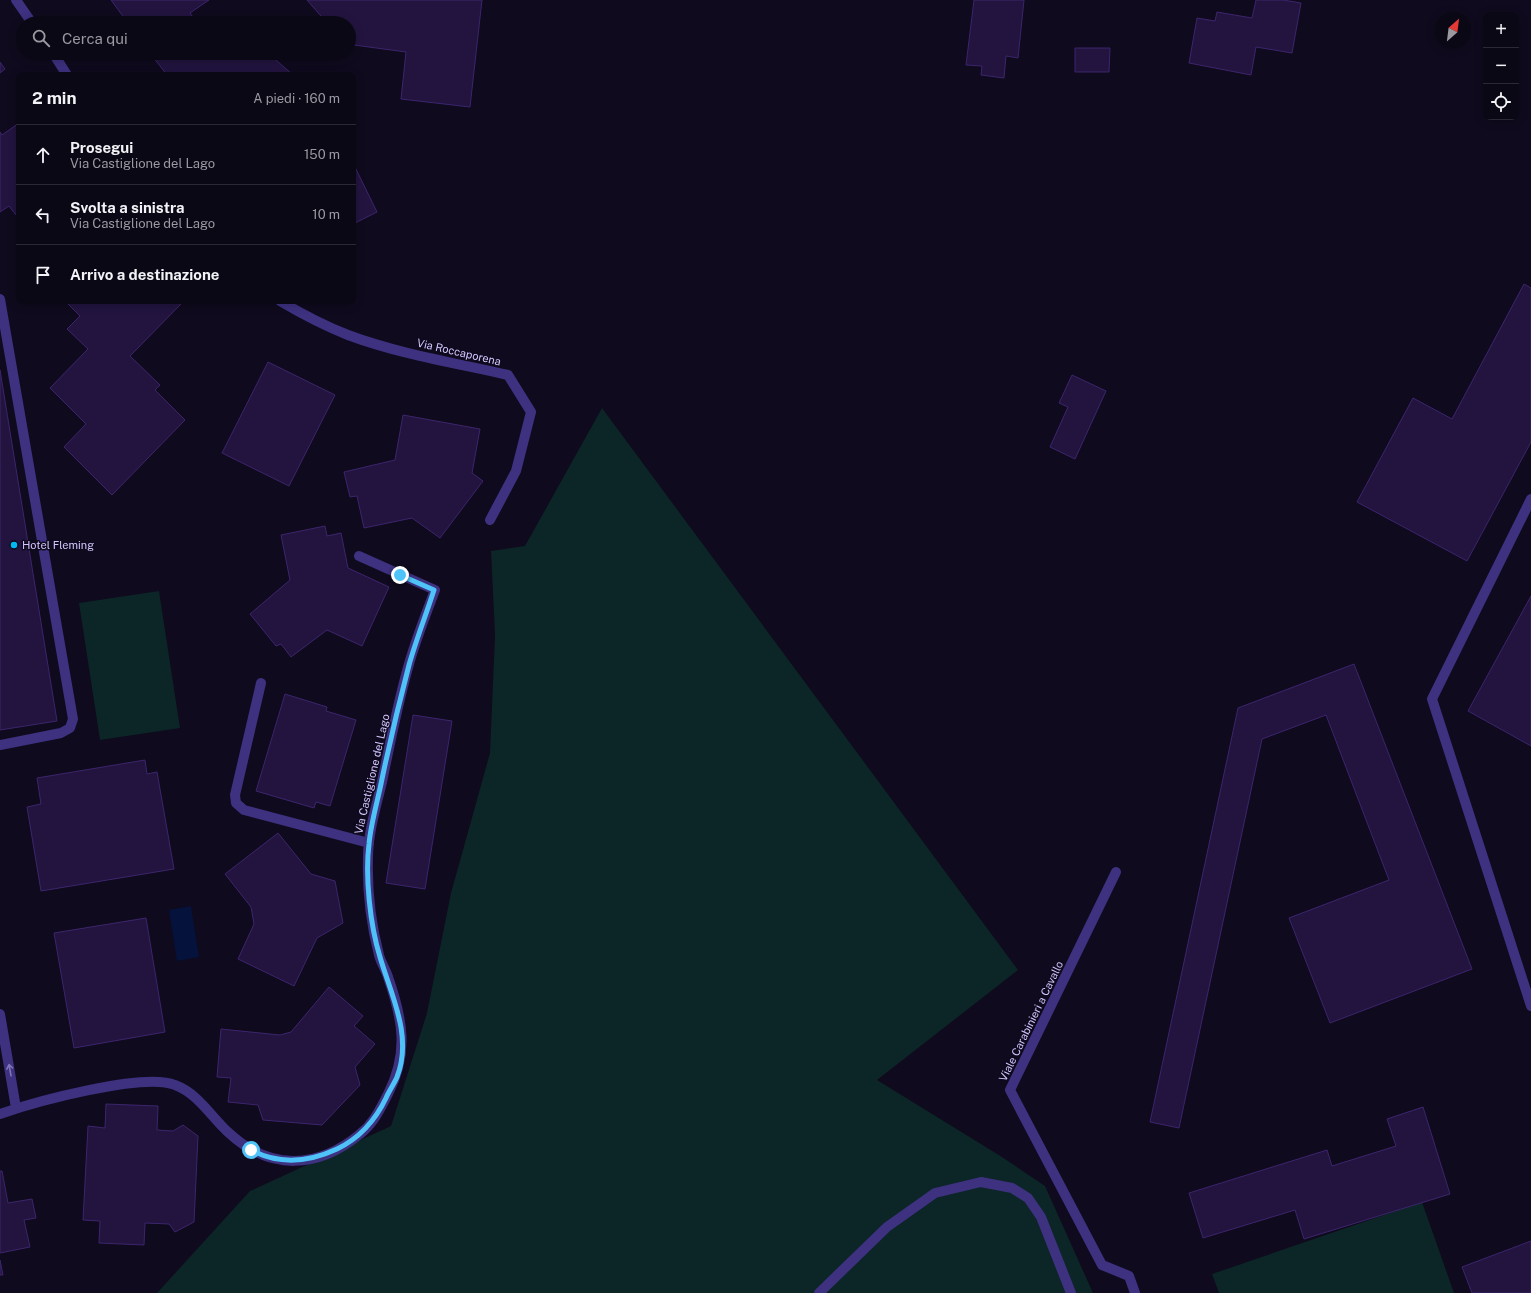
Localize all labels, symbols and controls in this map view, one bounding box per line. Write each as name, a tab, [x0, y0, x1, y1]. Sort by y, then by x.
north arrow	[1435, 12, 1471, 48]
map controls	[1483, 12, 1519, 120]
button: +	[1483, 12, 1519, 48]
search box	[16, 16, 356, 60]
icon: search	[30, 27, 52, 49]
text: Cerca qui	[62, 30, 128, 47]
button: −	[1483, 48, 1519, 84]
button: locate	[1483, 84, 1519, 120]
text: 2 min	[32, 88, 77, 108]
text: A piedi · 160 m	[253, 91, 340, 106]
text: Prosegui	[70, 139, 133, 156]
icon: ahead	[32, 144, 54, 166]
text: 150 m	[304, 147, 340, 162]
text: Via Castiglione del Lago	[70, 156, 215, 171]
text: Svolta a sinistra	[70, 199, 184, 216]
icon: left	[32, 204, 54, 226]
text: 10 m	[312, 207, 340, 222]
text: Via Castiglione del Lago	[70, 216, 215, 231]
icon: arrive	[32, 264, 54, 286]
text: Arrivo a destinazione	[70, 266, 219, 283]
street label: Via Roccaporena	[416, 336, 502, 368]
place label: Hotel Fleming	[22, 539, 94, 551]
marker: Hotel Fleming	[9, 540, 19, 550]
route end	[391, 566, 409, 584]
street label: Via Castiglione del Lago	[352, 713, 392, 835]
street label: Viale Carabinieri a Cavallo	[997, 959, 1065, 1083]
one-way arrow	[5, 1064, 13, 1077]
route start	[242, 1141, 260, 1159]

